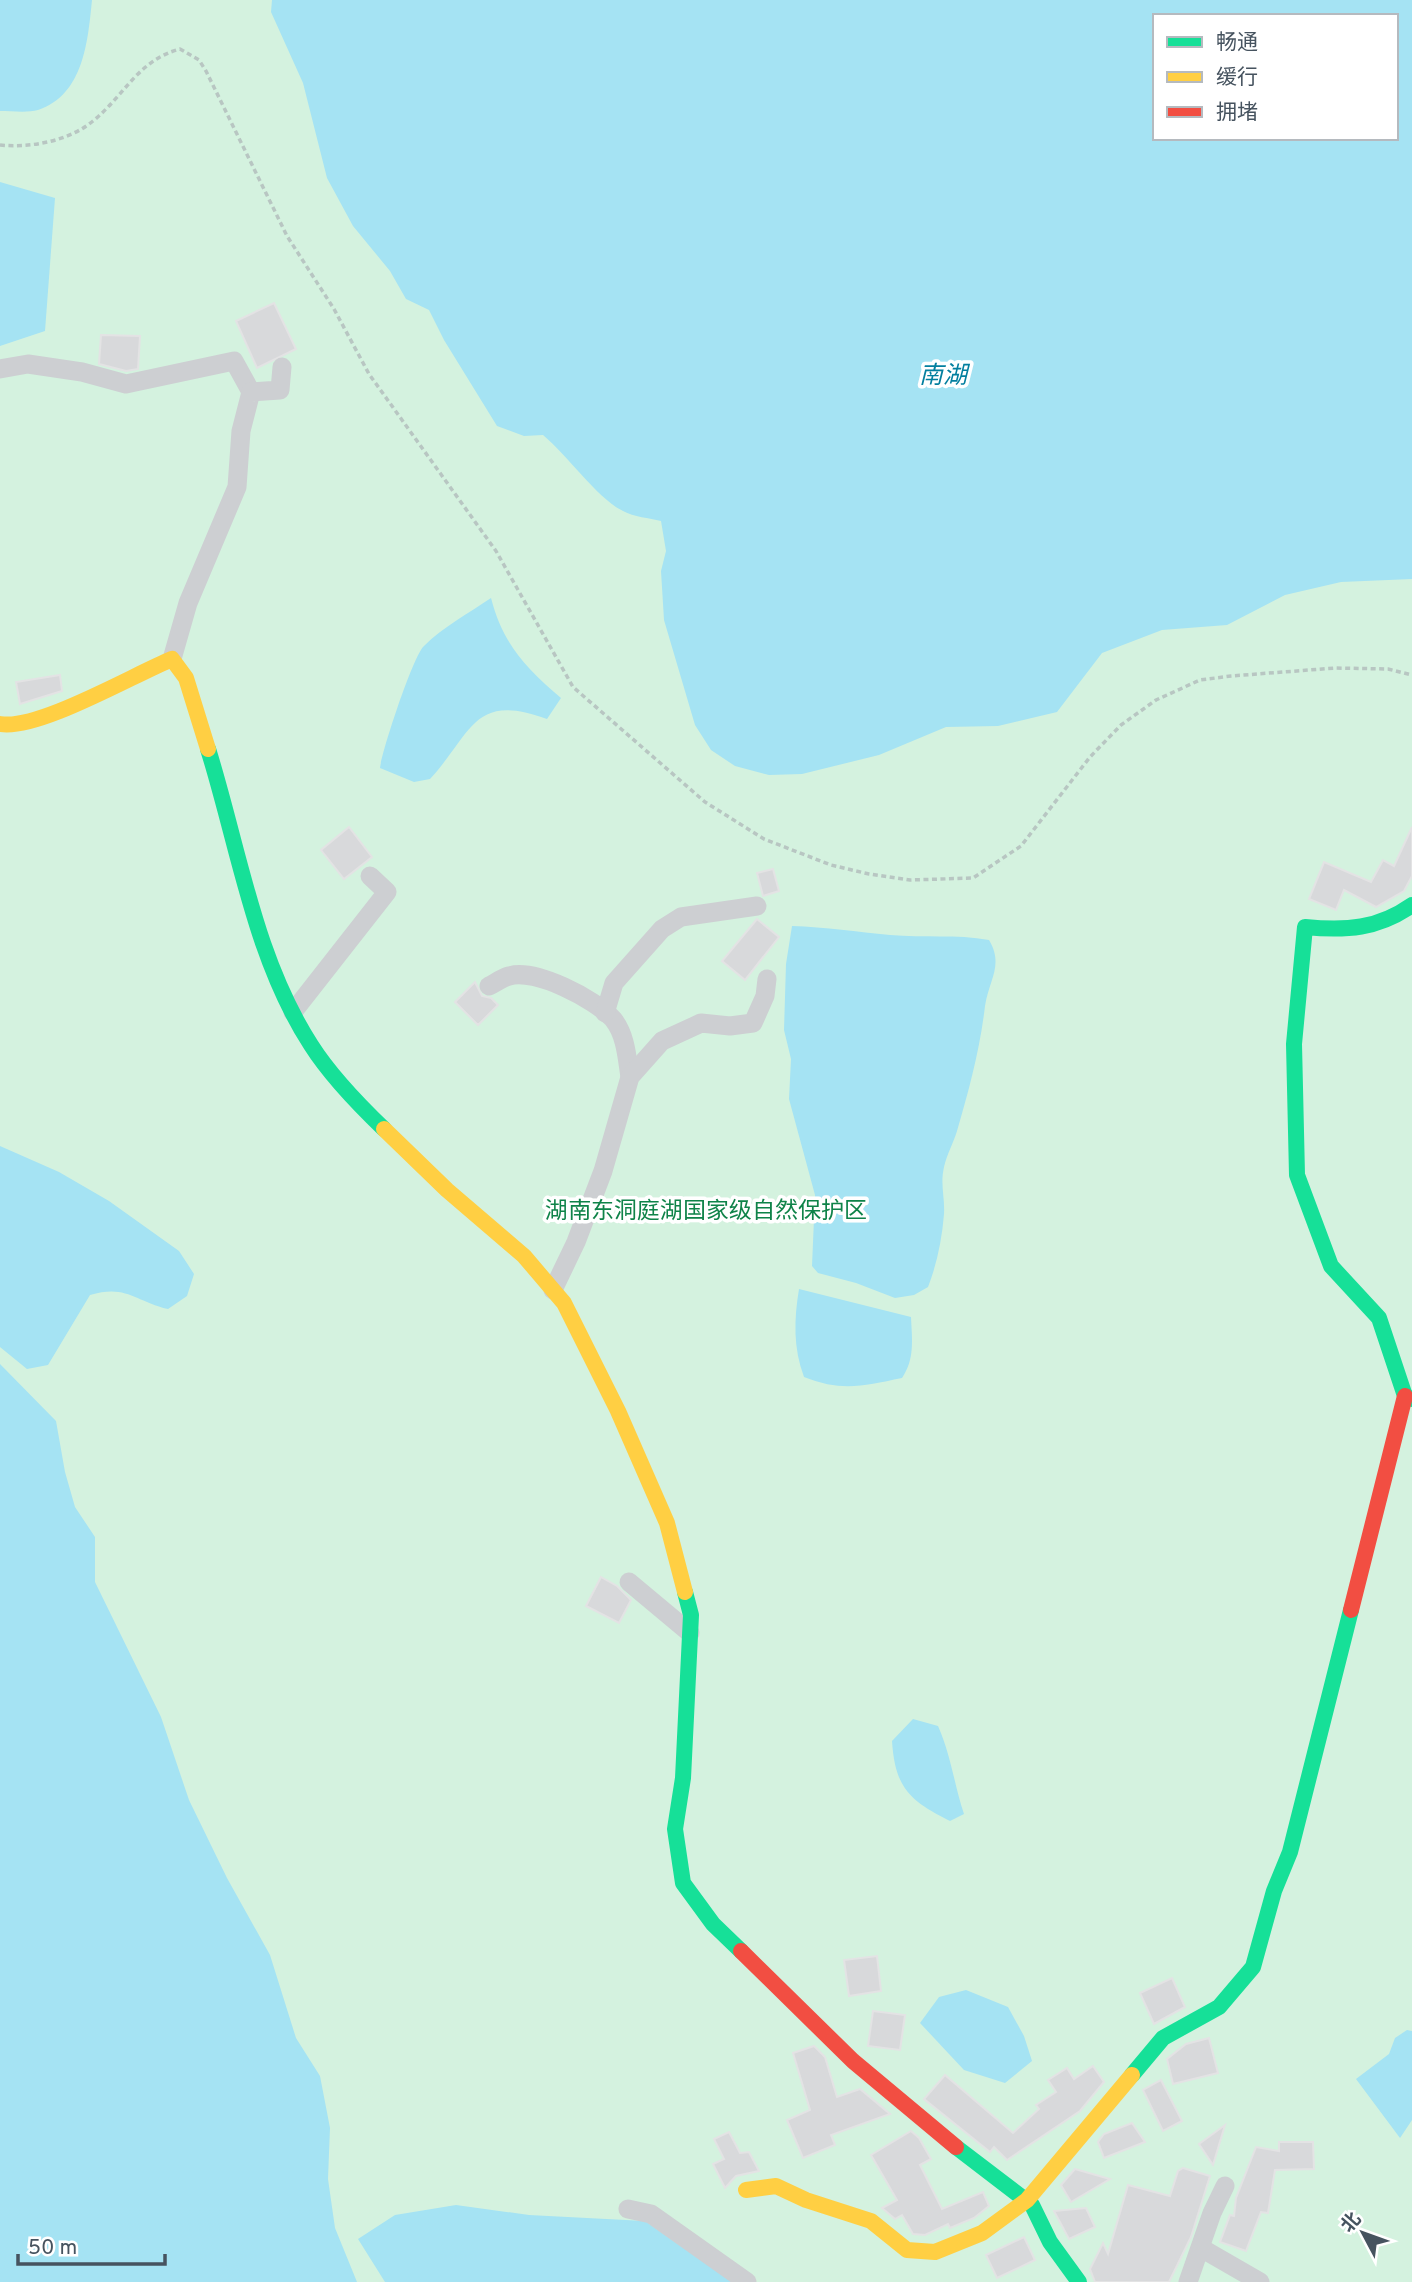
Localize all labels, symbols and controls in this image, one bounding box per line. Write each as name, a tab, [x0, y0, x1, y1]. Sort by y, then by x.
legend	[1153, 14, 1398, 140]
text: 畅通	[1216, 30, 1258, 57]
text: 缓行	[1216, 65, 1258, 92]
text: 拥堵	[1216, 100, 1258, 127]
water label: 南湖	[919, 362, 971, 392]
park label: 湖南东洞庭湖国家级自然保护区	[545, 1198, 867, 1227]
north arrow	[1328, 2198, 1398, 2268]
text: 北	[1336, 2208, 1367, 2238]
scale bar	[18, 2222, 164, 2266]
text: 50 m	[28, 2235, 77, 2262]

